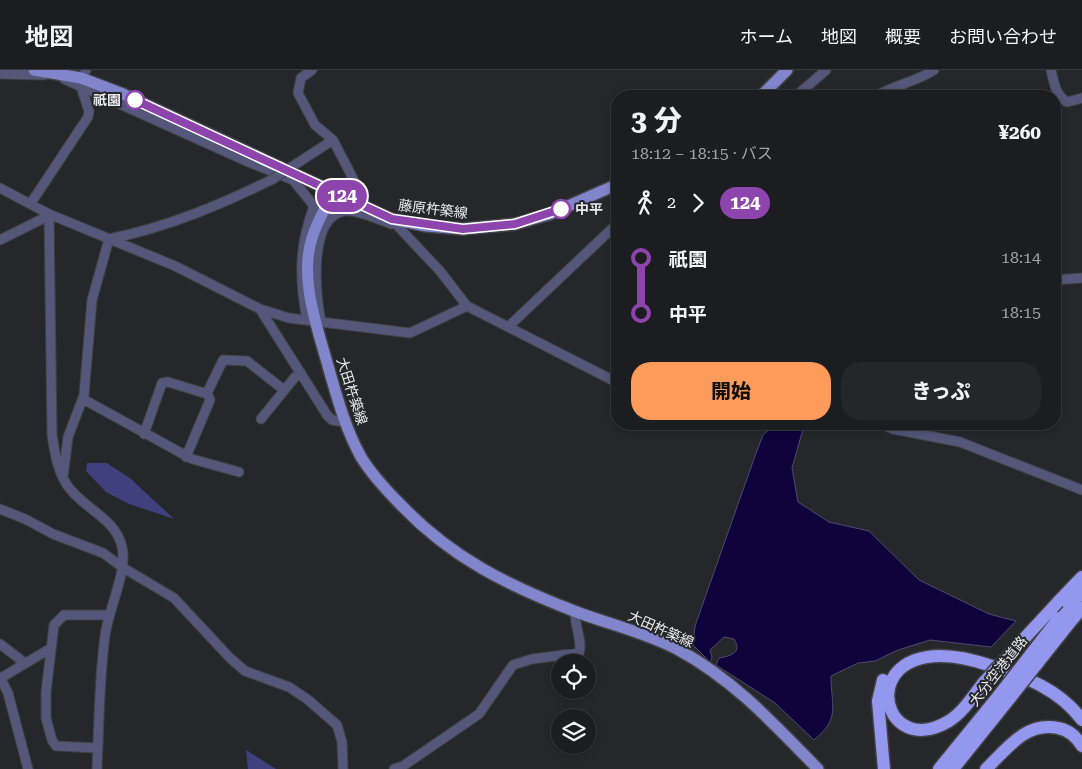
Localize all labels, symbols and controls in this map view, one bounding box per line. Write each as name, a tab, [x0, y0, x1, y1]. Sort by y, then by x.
text: 地図	[25, 23, 73, 51]
text: ホーム	[740, 26, 793, 47]
text: 地図	[821, 26, 857, 47]
text: 概要	[885, 26, 921, 47]
text: お問い合わせ	[949, 26, 1057, 47]
marker: 祇園	[125, 90, 145, 110]
place label: 祇園	[93, 92, 121, 108]
text: 3 分	[631, 104, 682, 137]
text: ¥260	[998, 121, 1041, 144]
text: 18:12 – 18:15 · バス	[631, 144, 773, 163]
line badge: 124	[313, 180, 371, 212]
text: 124	[327, 185, 357, 206]
icon: walk	[631, 189, 659, 217]
icon: forward	[684, 189, 712, 217]
text: 124	[730, 192, 760, 213]
text: 2	[667, 193, 676, 212]
street label: 藤原杵築線	[397, 197, 469, 221]
marker: 中平	[551, 199, 571, 219]
place label: 中平	[575, 201, 603, 217]
text: 祇園	[669, 248, 707, 271]
text: 18:14	[1001, 248, 1041, 267]
text: 中平	[669, 303, 707, 326]
text: 18:15	[1001, 303, 1041, 322]
street label: 大田杵築線	[334, 355, 370, 427]
button: 開始	[631, 362, 831, 420]
button: きっぷ	[841, 362, 1041, 420]
street label: 大田杵築線	[626, 607, 696, 651]
street label: 大分空港道路	[966, 633, 1030, 709]
map controls	[551, 654, 596, 754]
button: locate	[551, 654, 596, 699]
button: layers	[551, 709, 596, 754]

